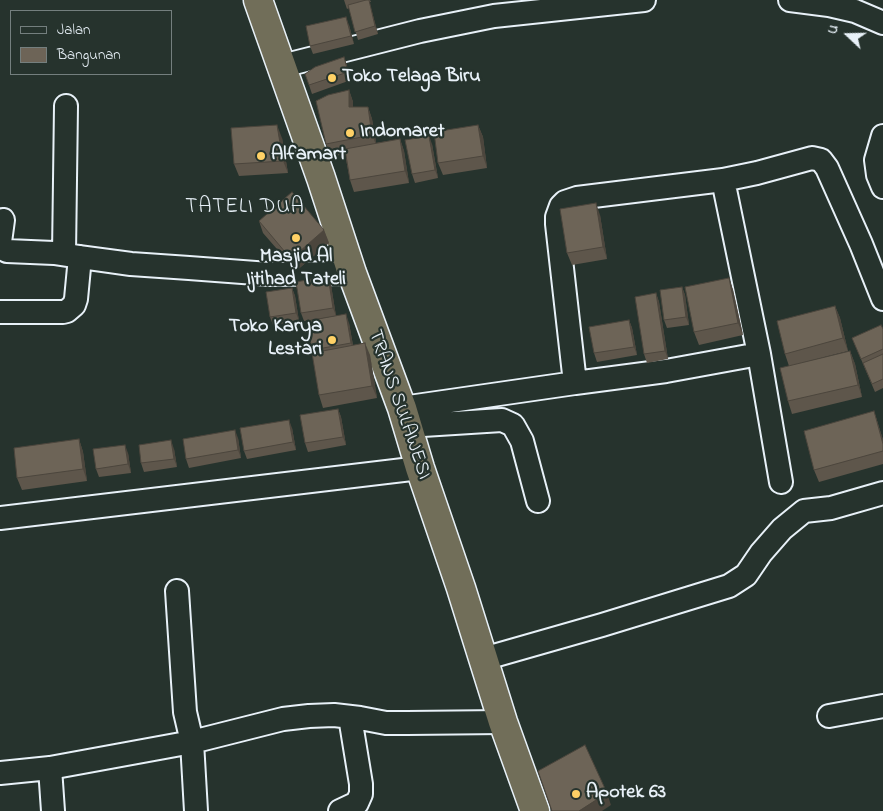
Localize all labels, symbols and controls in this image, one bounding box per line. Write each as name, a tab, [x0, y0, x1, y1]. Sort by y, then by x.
legend	[10, 10, 172, 75]
north arrow	[823, 10, 873, 60]
text: Jalan	[57, 19, 90, 41]
text: U	[822, 22, 845, 37]
text: Bangunan	[57, 44, 121, 66]
place label: Toko Telaga Biru	[342, 66, 481, 90]
marker: Toko Telaga Biru	[326, 72, 338, 84]
place label: Indomaret	[360, 121, 444, 145]
marker: Indomaret	[344, 127, 356, 139]
place label: Alfamart	[271, 144, 346, 168]
marker: Alfamart	[255, 150, 267, 162]
district label: TATELI DUA	[184, 196, 306, 222]
marker: Masjid Al Ijtihad Tateli	[290, 232, 302, 244]
place label: Masjid Al Ijtihad Tateli	[246, 246, 346, 293]
place label: Toko Karya Lestari	[229, 316, 322, 363]
street label: TRANS SULAWESI	[361, 327, 435, 483]
marker: Toko Karya Lestari	[326, 334, 338, 346]
place label: Apotek 63	[586, 782, 666, 806]
marker: Apotek 63	[570, 788, 582, 800]

